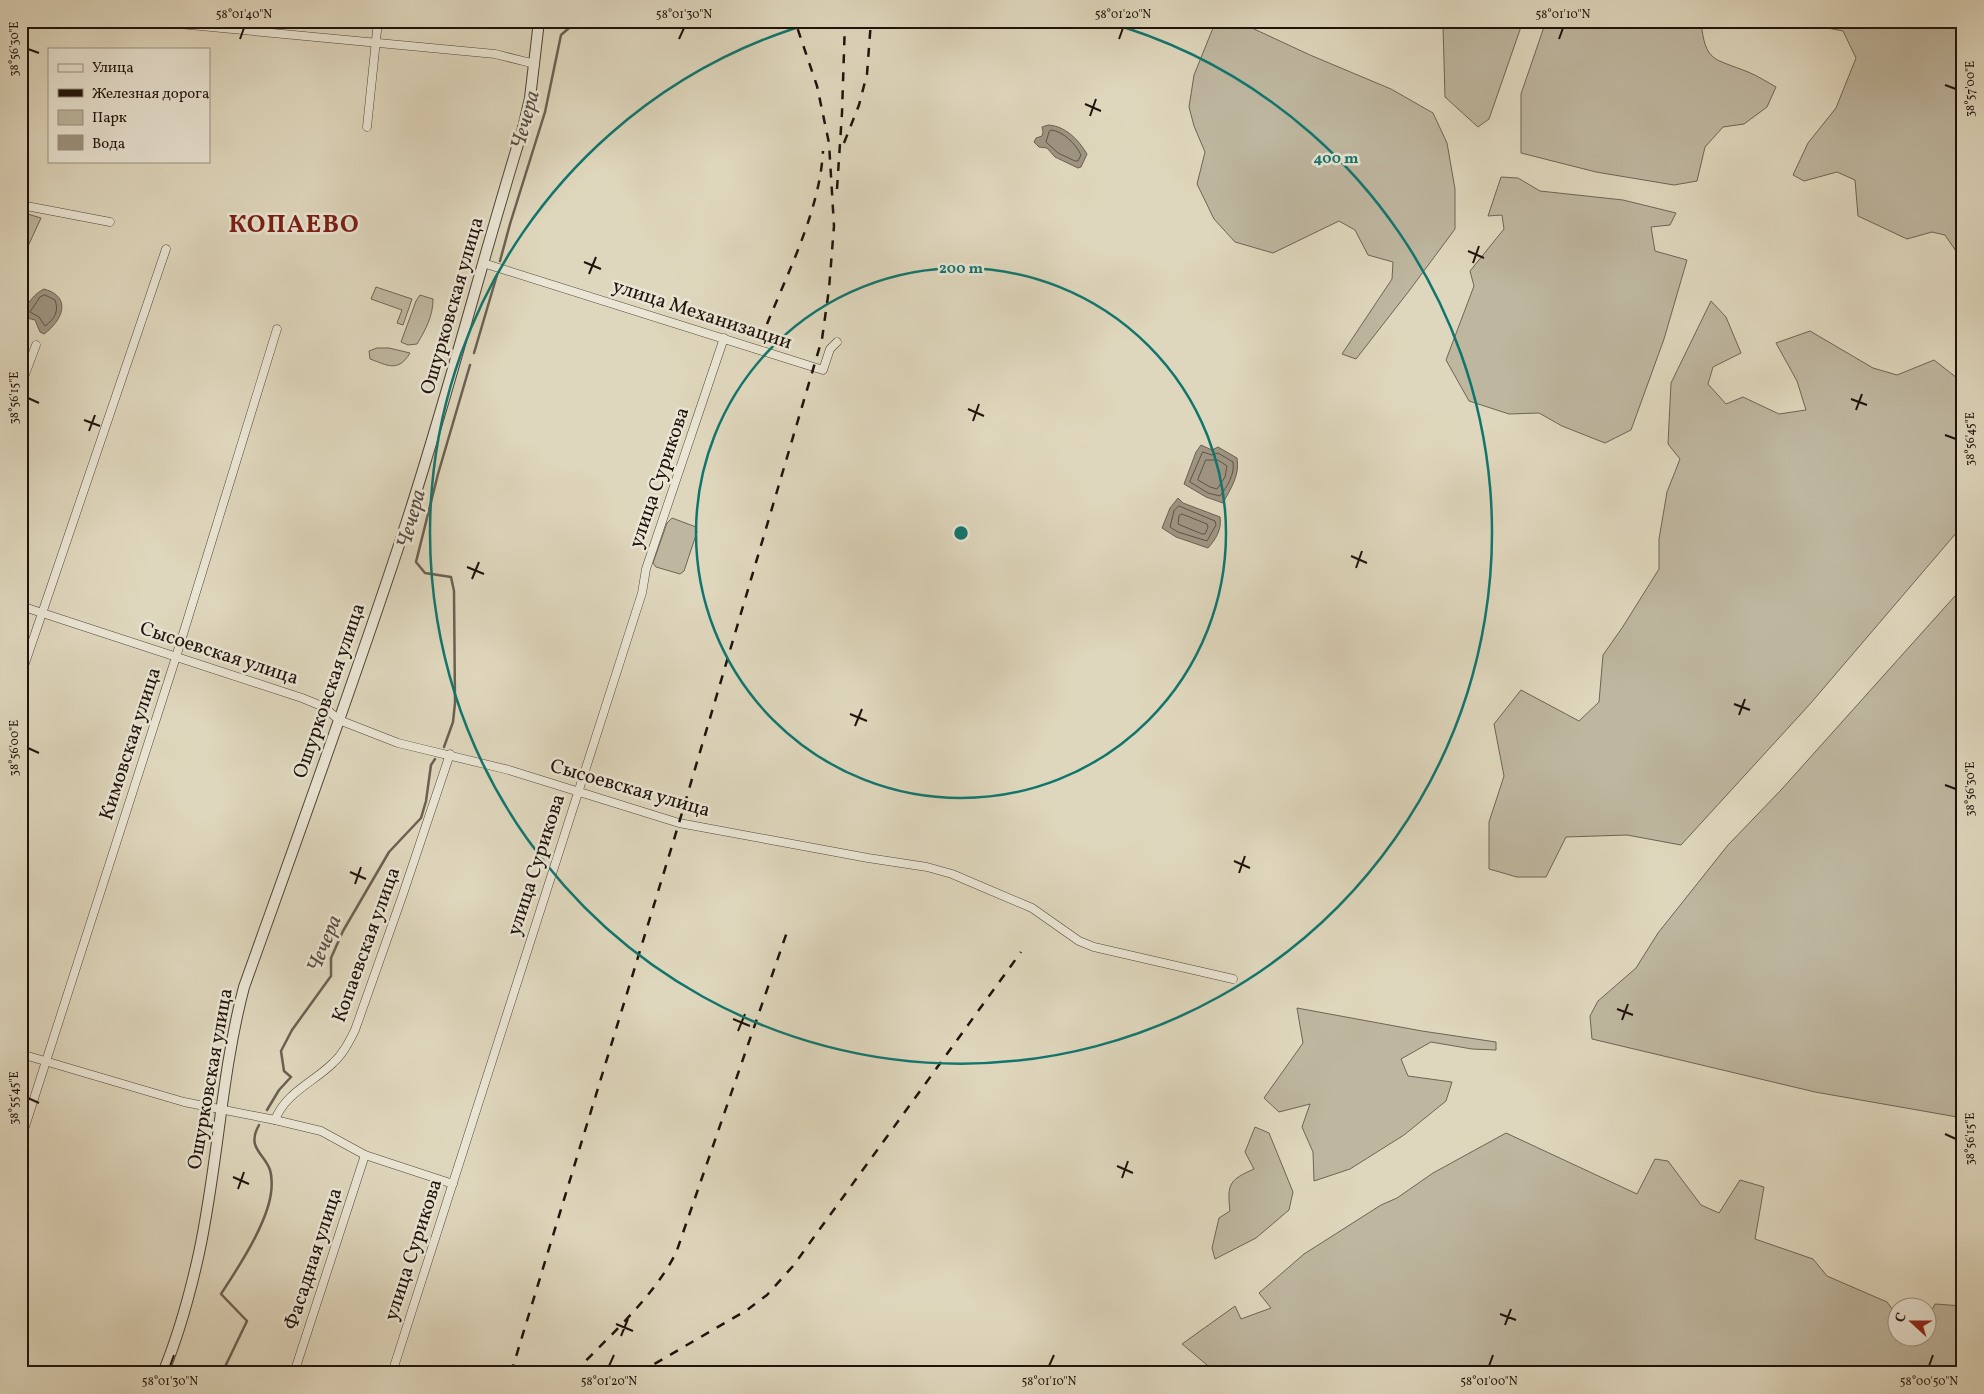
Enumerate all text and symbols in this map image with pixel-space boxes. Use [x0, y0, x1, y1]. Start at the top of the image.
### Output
text: 58°01'40"N [216, 7, 272, 23]
text: 58°01'30"N [656, 7, 712, 23]
text: 58°01'20"N [1095, 7, 1151, 23]
text: 58°01'10"N [1535, 7, 1591, 23]
text: 38°56'30"E [7, 21, 23, 77]
legend [48, 48, 210, 162]
text: Улица [92, 58, 134, 79]
text: 38°57'00"E [1963, 61, 1979, 117]
text: Железная дорога [92, 84, 209, 105]
water label: Чечера [504, 87, 548, 152]
text: Парк [92, 108, 127, 129]
text: Вода [92, 134, 125, 155]
text: 400 m [1314, 149, 1359, 170]
district label: КОПАЕВО [228, 208, 360, 243]
street label: Ошурковская улица [414, 214, 492, 398]
text: 200 m [939, 259, 983, 280]
street label: улица Механизации [609, 273, 795, 357]
text: 38°56'15"E [7, 372, 23, 424]
street label: улица Сурикова [623, 404, 697, 552]
text: 38°56'45"E [1963, 412, 1979, 466]
water label: Чечера [390, 486, 434, 551]
centre of rings [952, 524, 970, 542]
street label: Ошурковская улица [287, 600, 373, 782]
street label: Сысоевская улица [136, 615, 302, 693]
street label: Кимовская улица [93, 664, 169, 824]
text: 38°56'00"E [7, 720, 23, 776]
street label: Сысоевская улица [547, 753, 713, 825]
text: 38°56'30"E [1963, 761, 1979, 817]
street label: улица Сурикова [501, 790, 573, 939]
street label: Копаевская улица [326, 863, 408, 1027]
water label: Чечера [300, 911, 350, 977]
street label: Ошурковская улица [181, 986, 241, 1172]
text: 38°55'45"E [7, 1071, 23, 1125]
text: 38°56'15"E [1963, 1113, 1979, 1165]
street label: улица Сурикова [378, 1175, 450, 1324]
street label: Фасадная улица [278, 1184, 350, 1334]
north arrow [1886, 1296, 1936, 1346]
text: С [1891, 1310, 1912, 1325]
text: 58°01'30"N [142, 1374, 198, 1390]
text: 58°01'20"N [581, 1374, 637, 1390]
text: 58°01'10"N [1021, 1374, 1077, 1390]
text: 58°01'00"N [1460, 1374, 1518, 1390]
text: 58°00'50"N [1900, 1374, 1958, 1390]

